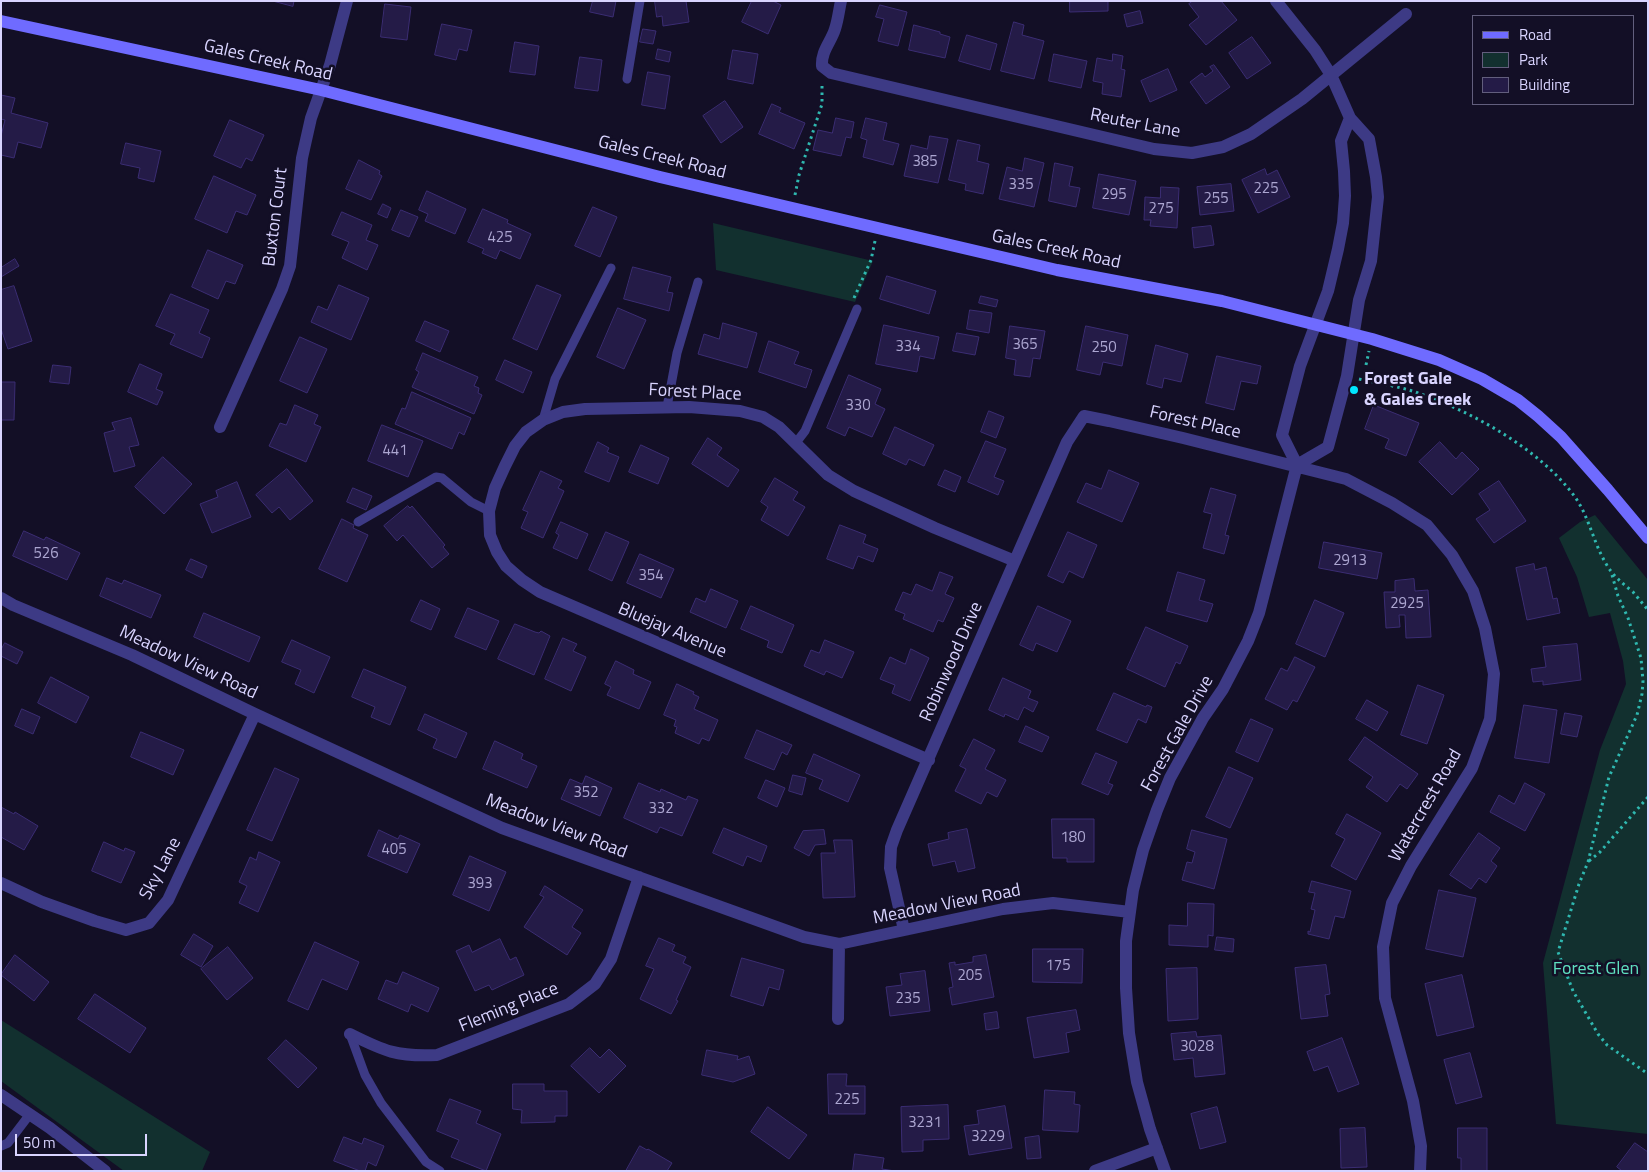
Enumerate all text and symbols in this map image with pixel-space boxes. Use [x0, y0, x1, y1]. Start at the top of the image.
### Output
legend [1472, 15, 1634, 105]
text: Road [1519, 23, 1551, 46]
street label: Gales Creek Road [202, 36, 334, 86]
text: Park [1519, 48, 1548, 71]
text: Building [1519, 73, 1570, 96]
street label: Reuter Lane [1088, 105, 1182, 143]
street label: Gales Creek Road [596, 132, 728, 184]
house number: 385 [912, 153, 938, 171]
street label: Buxton Court [259, 166, 293, 268]
house number: 335 [1008, 176, 1034, 194]
house number: 225 [1253, 180, 1279, 198]
house number: 295 [1101, 186, 1127, 204]
house number: 255 [1203, 190, 1229, 208]
house number: 275 [1148, 200, 1174, 218]
street label: Gales Creek Road [990, 226, 1122, 274]
house number: 425 [487, 229, 513, 247]
house number: 365 [1012, 336, 1038, 354]
house number: 334 [895, 338, 921, 356]
house number: 250 [1091, 339, 1117, 357]
place label: Forest Gale & Gales Creek [1364, 369, 1471, 412]
street label: Forest Place [648, 380, 742, 406]
marker: Forest Gale & Gales Creek [1348, 384, 1360, 396]
house number: 330 [845, 397, 871, 415]
street label: Forest Place [1147, 402, 1243, 444]
house number: 441 [382, 442, 408, 460]
house number: 526 [33, 545, 59, 563]
house number: 2913 [1333, 552, 1367, 570]
house number: 354 [638, 567, 664, 585]
house number: 2925 [1390, 595, 1424, 613]
street label: Bluejay Avenue [615, 598, 729, 664]
street label: Robinwood Drive [916, 599, 988, 725]
street label: Meadow View Road [116, 622, 260, 704]
street label: Forest Gale Drive [1137, 672, 1219, 796]
street label: Watercrest Road [1385, 746, 1467, 866]
house number: 352 [573, 784, 599, 802]
street label: Meadow View Road [482, 790, 630, 864]
house number: 332 [648, 800, 674, 818]
house number: 180 [1060, 829, 1086, 847]
street label: Sky Lane [136, 834, 186, 904]
house number: 405 [381, 841, 407, 859]
house number: 393 [467, 875, 493, 893]
street label: Meadow View Road [871, 880, 1023, 930]
house number: 175 [1045, 957, 1071, 975]
park label: Forest Glen [1553, 959, 1639, 981]
house number: 205 [957, 967, 983, 985]
street label: Fleming Place [456, 978, 562, 1038]
house number: 235 [895, 990, 921, 1008]
house number: 3028 [1180, 1038, 1214, 1056]
house number: 225 [834, 1091, 860, 1109]
house number: 3231 [908, 1114, 942, 1132]
scale bar [18, 1124, 150, 1156]
house number: 3229 [971, 1128, 1005, 1146]
text: 50 m [23, 1131, 56, 1154]

